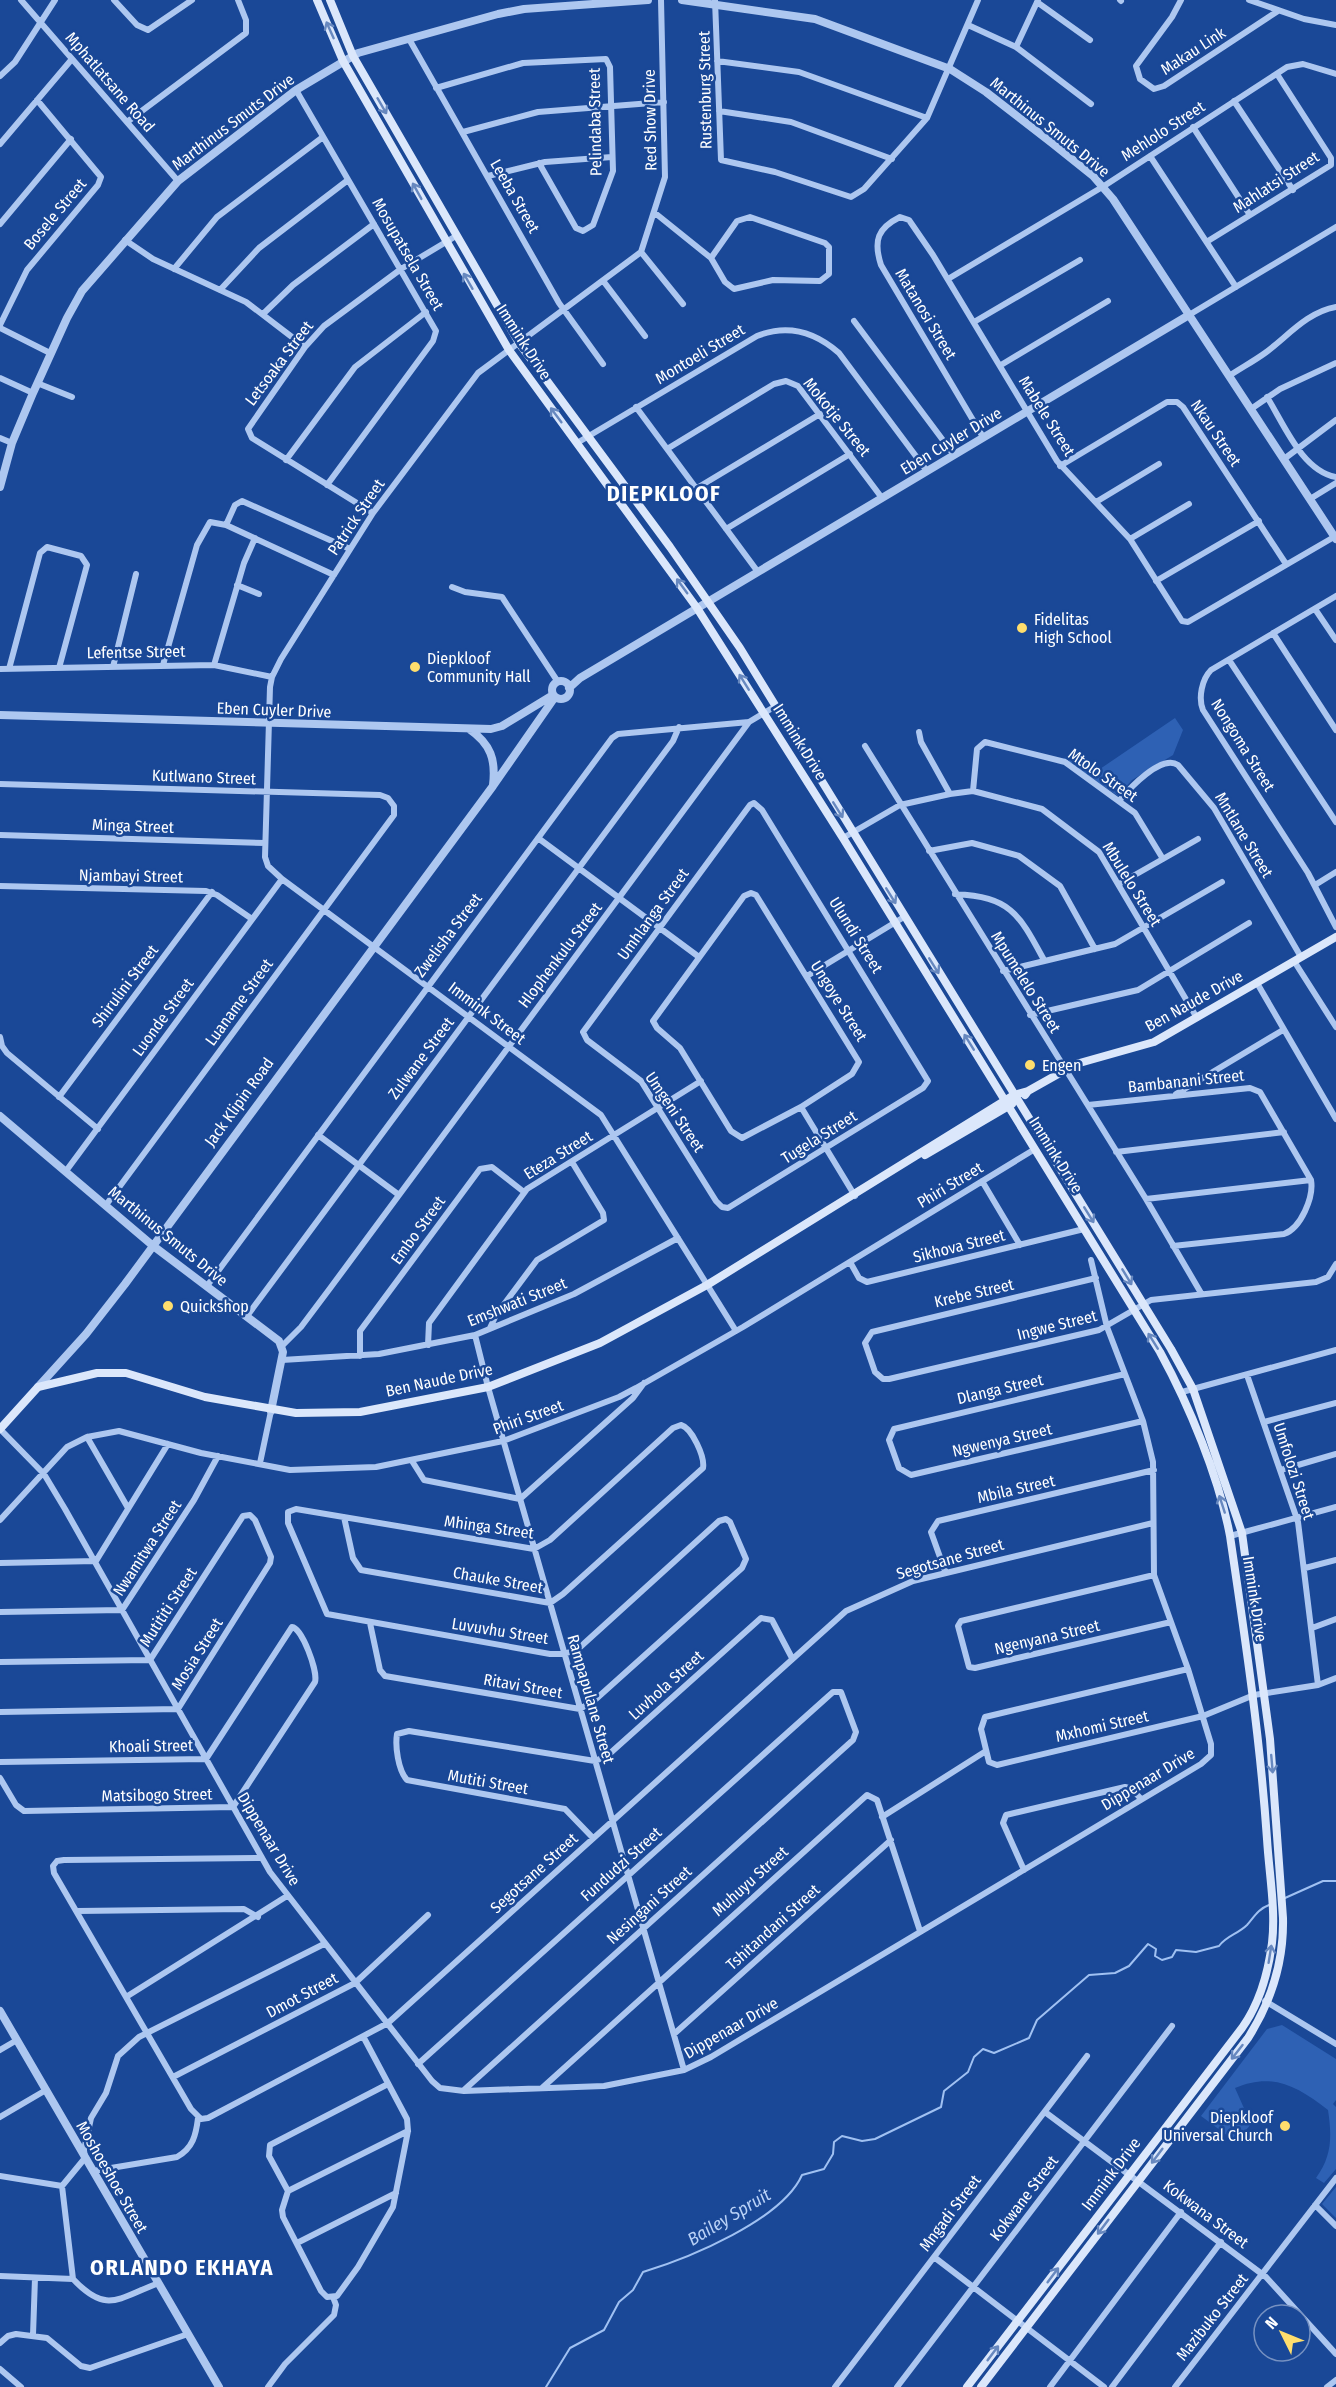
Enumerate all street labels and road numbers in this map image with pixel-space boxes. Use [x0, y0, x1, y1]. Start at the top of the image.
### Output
street label: Makau Link [1157, 23, 1229, 79]
street label: Mphatlatsane Road [61, 28, 159, 136]
street label: Rustenburg Street [694, 30, 716, 149]
street label: Pelindaba Street [585, 67, 605, 176]
street label: Red Show Drive [640, 69, 660, 171]
street label: Marthinus Smuts Drive [168, 70, 298, 174]
street label: Marthinus Smuts Drive [986, 73, 1114, 181]
street label: Mehlolo Street [1118, 96, 1209, 165]
street label: Mahlatsi Street [1229, 147, 1323, 217]
street label: Leeba Street [486, 156, 544, 237]
street label: Bosele Street [20, 174, 91, 253]
street label: Mosupatsela Street [368, 195, 448, 314]
street label: Matanosi Street [891, 265, 961, 364]
street label: Immink Drive [493, 301, 556, 383]
street label: Letsoaka Street [241, 316, 317, 409]
street label: Montoeli Street [652, 319, 749, 388]
street label: Mabele Street [1015, 372, 1080, 460]
street label: Mokotje Street [799, 374, 875, 461]
street label: Nkau Street [1187, 396, 1246, 471]
street label: Eben Cuyler Drive [897, 403, 1005, 479]
street label: Patrick Street [324, 475, 389, 559]
street label: Lefentse Street [86, 642, 186, 662]
street label: Nongoma Street [1207, 695, 1279, 795]
street label: Eben Cuyler Drive [216, 699, 332, 721]
street label: Immink Drive [769, 700, 831, 784]
street label: Mtolo Street [1065, 744, 1142, 806]
street label: Kutlwano Street [152, 766, 257, 788]
street label: Mntlane Street [1211, 789, 1277, 882]
street label: Minga Street [92, 815, 175, 837]
street label: Mbulelo Street [1099, 838, 1166, 930]
street label: Umhlanga Street [613, 864, 693, 964]
street label: Njambayi Street [79, 866, 184, 886]
street label: Zwelisha Street [410, 889, 486, 981]
street label: Ulundi Street [825, 893, 887, 977]
street label: Hlophenkulu Street [514, 898, 606, 1011]
street label: Mpumelelo Street [987, 928, 1065, 1037]
street label: Shirulini Street [88, 940, 163, 1031]
street label: Luaname Street [201, 954, 277, 1049]
street label: Ungoye Street [807, 957, 872, 1045]
street label: Ben Naude Drive [1142, 966, 1246, 1036]
street label: Luonde Street [128, 974, 198, 1060]
street label: Immink Street [445, 978, 530, 1049]
street label: Zulwane Street [384, 1013, 458, 1103]
street label: Jack Klipin Road [200, 1054, 278, 1150]
street label: Bambanani Street [1127, 1065, 1246, 1097]
street label: Umgeni Street [641, 1068, 709, 1156]
street label: Tugela Street [778, 1106, 861, 1168]
street label: Immink Drive [1025, 1113, 1087, 1197]
street label: Eteza Street [520, 1126, 596, 1183]
street label: Phiri Street [914, 1158, 987, 1212]
street label: Marthinus Smuts Drive [104, 1182, 232, 1290]
street label: Embo Street [387, 1192, 450, 1268]
street label: Sikhova Street [911, 1225, 1008, 1267]
street label: Emshwati Street [465, 1273, 570, 1331]
street label: Krebe Street [932, 1274, 1016, 1311]
street label: Ingwe Street [1015, 1306, 1100, 1344]
street label: Ben Naude Drive [384, 1359, 494, 1401]
street label: Dlanga Street [955, 1370, 1046, 1408]
street label: Phiri Street [490, 1395, 566, 1438]
street label: Ngwenya Street [950, 1419, 1054, 1461]
street label: Umfolozi Street [1269, 1420, 1319, 1523]
street label: Mbila Street [975, 1471, 1057, 1507]
street label: Nwamitwa Street [109, 1496, 186, 1600]
street label: Mhinga Street [443, 1511, 536, 1543]
street label: Segotsane Street [894, 1534, 1007, 1583]
street label: Immink Drive [1239, 1555, 1271, 1643]
street label: Mutititi Street [135, 1563, 201, 1650]
street label: Chauke Street [452, 1563, 545, 1597]
street label: Mosia Street [167, 1614, 227, 1694]
street label: Luvuvhu Street [450, 1614, 551, 1648]
street label: Ngenyana Street [993, 1616, 1102, 1658]
street label: Rampapulane Street [564, 1632, 619, 1766]
street label: Luvhola Street [625, 1646, 708, 1724]
street label: Ritavi Street [482, 1670, 565, 1702]
street label: Mxhomi Street [1054, 1706, 1151, 1746]
street label: Khoali Street [109, 1736, 194, 1756]
street label: Dippenaar Drive [1098, 1744, 1198, 1814]
street label: Mutiti Street [446, 1766, 530, 1799]
street label: Matsibogo Street [101, 1785, 213, 1805]
street label: Dippenaar Drive [234, 1789, 304, 1889]
street label: Fundudzi Street [577, 1822, 666, 1905]
street label: Segotsane Street [486, 1828, 582, 1917]
street label: Muhuyu Street [708, 1842, 792, 1920]
street label: Nesingani Street [603, 1861, 696, 1948]
street label: Tshitandani Street [722, 1880, 824, 1974]
street label: Dmot Street [263, 1968, 342, 2022]
street label: Dippenaar Drive [681, 1993, 782, 2063]
street label: Moshoeshoe Street [72, 2118, 152, 2237]
street label: Immink Drive [1077, 2134, 1145, 2214]
street label: Kokwane Street [986, 2151, 1063, 2244]
street label: Mngadi Street [915, 2171, 985, 2255]
street label: Kokwana Street [1160, 2176, 1253, 2253]
street label: Mazibuko Street [1172, 2269, 1252, 2364]

